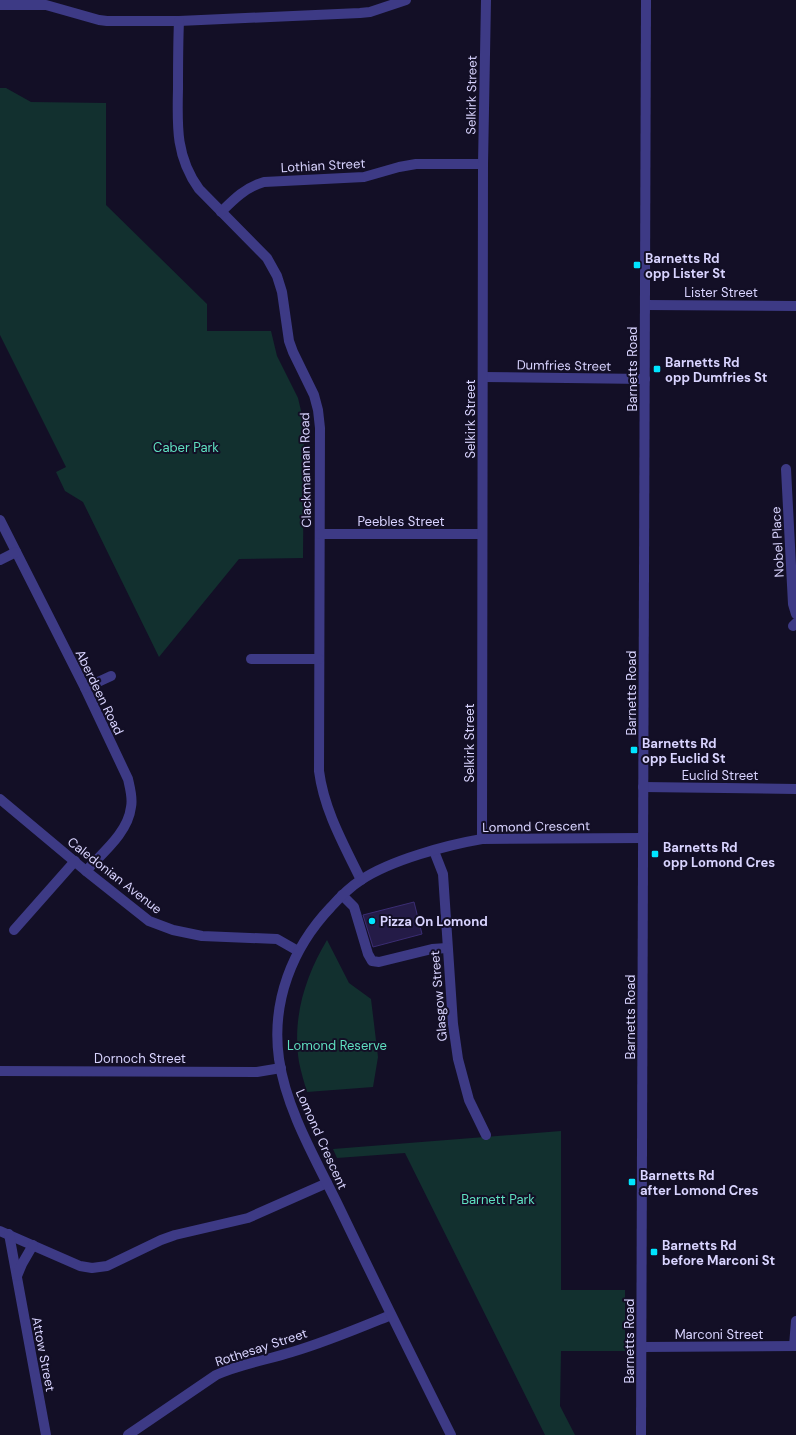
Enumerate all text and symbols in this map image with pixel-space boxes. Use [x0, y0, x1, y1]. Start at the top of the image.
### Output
street label: Selkirk Street [462, 55, 481, 135]
street label: Lothian Street [280, 155, 366, 176]
place label: Barnetts Rd opp Lister St [645, 250, 726, 282]
marker: Barnetts Rd opp Lister St [632, 260, 642, 270]
street label: Lister Street [684, 284, 758, 301]
street label: Barnetts Road [624, 327, 641, 411]
place label: Barnetts Rd opp Dumfries St [665, 354, 767, 386]
street label: Dumfries Street [517, 356, 611, 375]
marker: Barnetts Rd opp Dumfries St [652, 364, 662, 374]
street label: Selkirk Street [462, 379, 479, 459]
street label: Clackmannan Road [296, 412, 315, 528]
park label: Caber Park [153, 439, 219, 456]
street label: Nobel Place [767, 506, 788, 578]
street label: Peebles Street [357, 513, 445, 530]
street label: Aberdeen Road [72, 647, 128, 738]
street label: Barnetts Road [623, 651, 640, 735]
street label: Selkirk Street [461, 703, 478, 783]
place label: Barnetts Rd opp Euclid St [642, 735, 726, 767]
marker: Barnetts Rd opp Euclid St [629, 745, 639, 755]
street label: Euclid Street [682, 767, 758, 784]
street label: Lomond Crescent [482, 817, 590, 836]
street label: Caledonian Avenue [64, 833, 165, 918]
place label: Barnetts Rd opp Lomond Cres [663, 839, 775, 871]
marker: Barnetts Rd opp Lomond Cres [650, 849, 660, 859]
place label: Pizza On Lomond [380, 913, 488, 930]
marker: Pizza On Lomond [367, 916, 377, 926]
street label: Glasgow Street [426, 950, 451, 1042]
street label: Barnetts Road [622, 975, 639, 1059]
park label: Lomond Reserve [287, 1037, 387, 1054]
street label: Dornoch Street [94, 1050, 186, 1067]
street label: Lomond Crescent [292, 1086, 351, 1192]
place label: Barnetts Rd after Lomond Cres [640, 1167, 758, 1199]
marker: Barnetts Rd after Lomond Cres [627, 1177, 637, 1187]
park label: Barnett Park [461, 1191, 535, 1208]
place label: Barnetts Rd before Marconi St [662, 1237, 775, 1269]
marker: Barnetts Rd before Marconi St [649, 1247, 659, 1257]
street label: Barnetts Road [621, 1299, 638, 1383]
street label: Attow Street [28, 1315, 59, 1393]
street label: Rothesay Street [213, 1325, 309, 1370]
street label: Marconi Street [675, 1326, 763, 1343]

